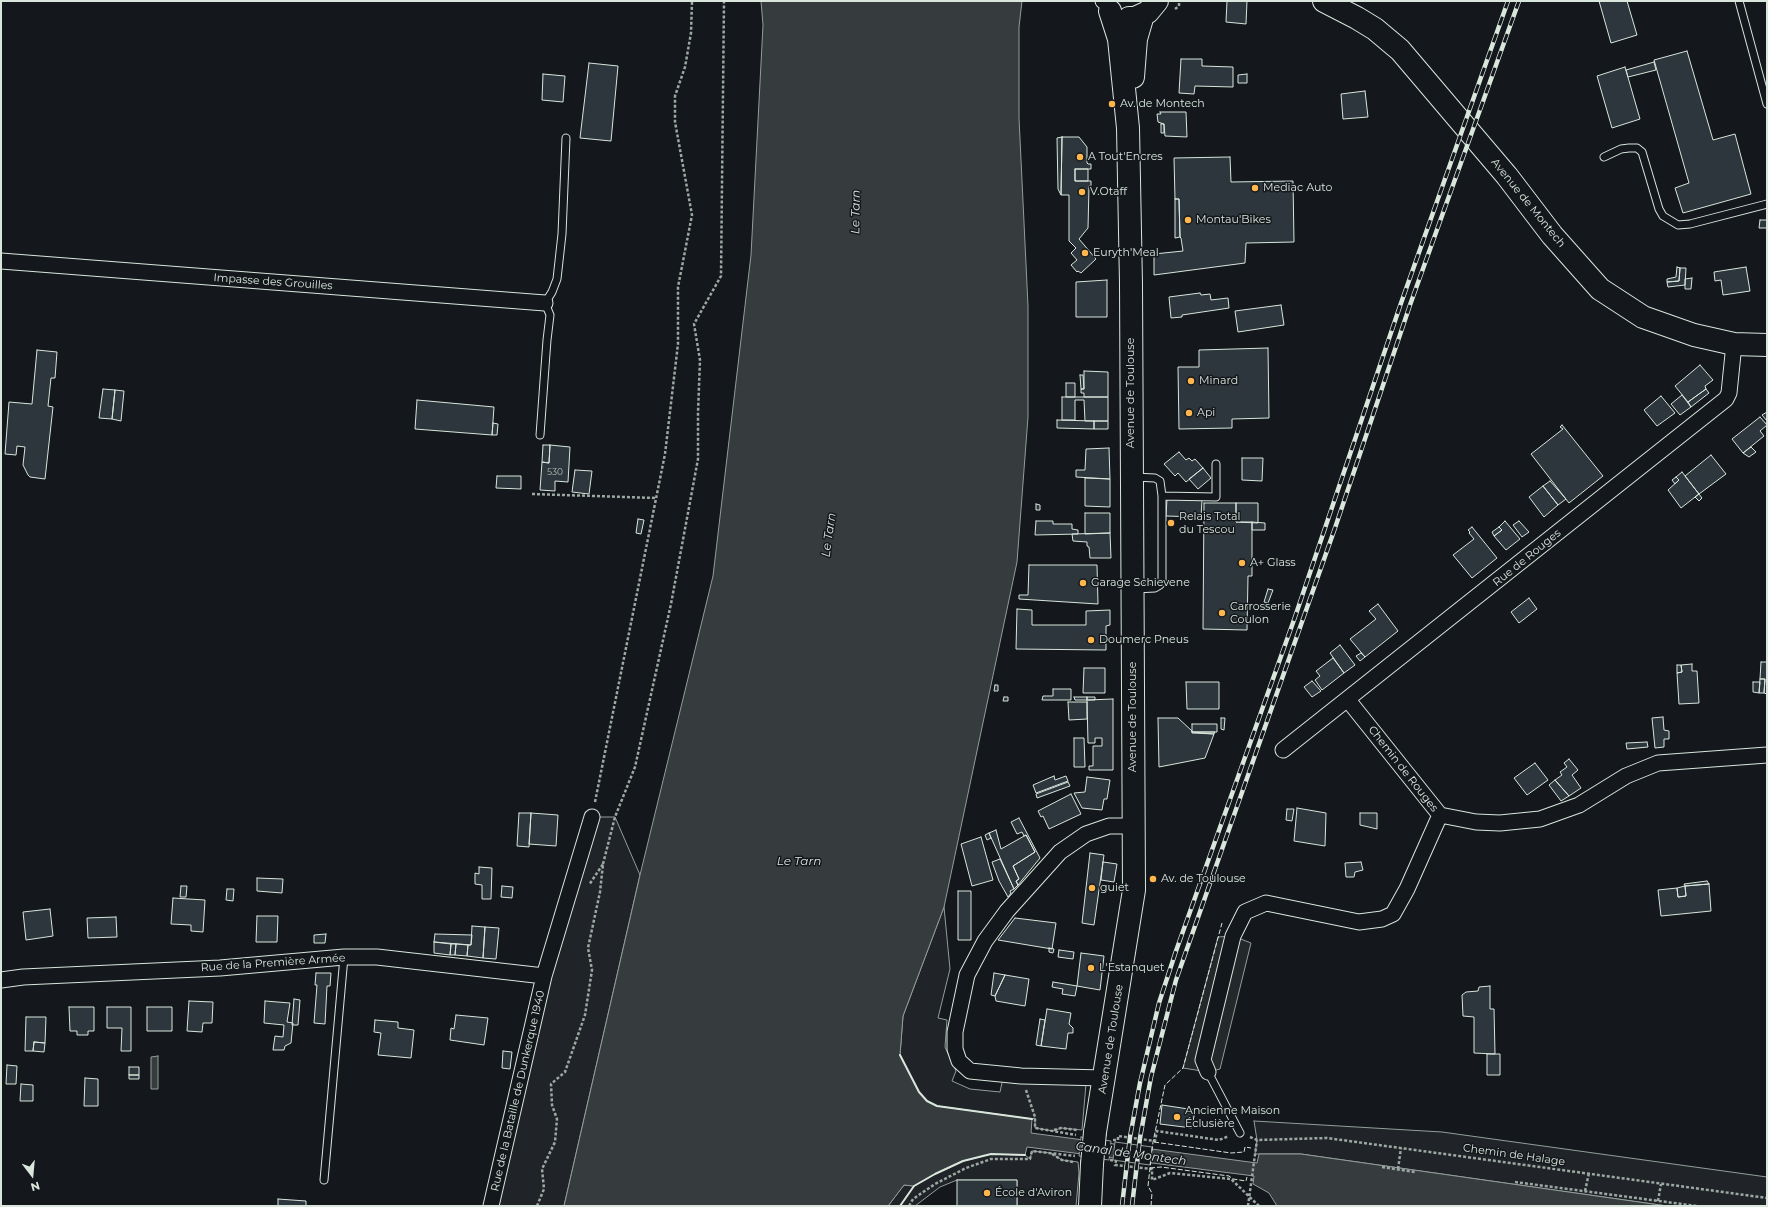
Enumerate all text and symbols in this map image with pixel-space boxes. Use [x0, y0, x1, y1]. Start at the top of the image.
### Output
place label: Av. de Montech [1120, 97, 1205, 111]
marker: Av. de Montech [1107, 99, 1117, 109]
place label: A Tout'Encres [1088, 150, 1163, 164]
marker: A Tout'Encres [1075, 152, 1085, 162]
street label: Avenue de Montech [1488, 156, 1568, 250]
place label: Mediac Auto [1263, 181, 1332, 195]
marker: Mediac Auto [1250, 183, 1260, 193]
place label: V.Otaff [1090, 185, 1127, 199]
marker: V.Otaff [1077, 187, 1087, 197]
water label: Le Tarn [848, 190, 864, 234]
place label: Montau'Bikes [1196, 213, 1271, 227]
marker: Montau'Bikes [1183, 215, 1193, 225]
place label: Euryth'Meal [1093, 246, 1159, 260]
marker: Euryth'Meal [1080, 248, 1090, 258]
street label: Impasse des Grouilles [213, 271, 333, 293]
street label: Avenue de Toulouse [1124, 338, 1138, 448]
place label: Minard [1199, 374, 1238, 388]
marker: Minard [1186, 376, 1196, 386]
place label: Api [1197, 406, 1215, 420]
marker: Api [1184, 408, 1194, 418]
house number: 530 [547, 467, 563, 477]
place label: Relais Total du Tescou [1179, 510, 1241, 536]
water label: Le Tarn [819, 512, 839, 558]
marker: Relais Total du Tescou [1166, 518, 1176, 528]
street label: Rue de Rouges [1490, 527, 1564, 589]
place label: A+ Glass [1250, 556, 1296, 570]
marker: A+ Glass [1237, 558, 1247, 568]
place label: Garage Schievene [1091, 576, 1190, 590]
marker: Garage Schievene [1078, 578, 1088, 588]
place label: Carrosserie Coulon [1230, 600, 1291, 626]
marker: Carrosserie Coulon [1217, 608, 1227, 618]
place label: Doumerc Pneus [1099, 633, 1189, 647]
marker: Doumerc Pneus [1086, 635, 1096, 645]
street label: Avenue de Toulouse [1126, 662, 1140, 772]
street label: Chemin de Rouges [1365, 723, 1441, 815]
water label: Le Tarn [777, 854, 821, 868]
place label: Av. de Toulouse [1161, 872, 1246, 886]
marker: Av. de Toulouse [1148, 874, 1158, 884]
place label: guiet [1100, 881, 1129, 895]
marker: guiet [1087, 883, 1097, 893]
street label: Rue de la Première Armée [200, 951, 346, 975]
place label: L'Estanquet [1099, 961, 1164, 975]
marker: L'Estanquet [1086, 963, 1096, 973]
street label: Avenue de Toulouse [1096, 983, 1126, 1095]
street label: Rue de la Bataille de Dunkerque 1940 [488, 989, 548, 1193]
place label: Ancienne Maison Éclusière [1185, 1104, 1280, 1130]
marker: Ancienne Maison Éclusière [1172, 1112, 1182, 1122]
water label: Canal de Montech [1075, 1139, 1187, 1169]
street label: Chemin de Halage [1462, 1141, 1566, 1169]
north arrow [12, 1155, 52, 1195]
text: N [29, 1179, 42, 1194]
place label: École d'Aviron [995, 1186, 1072, 1200]
marker: École d'Aviron [982, 1188, 992, 1198]

